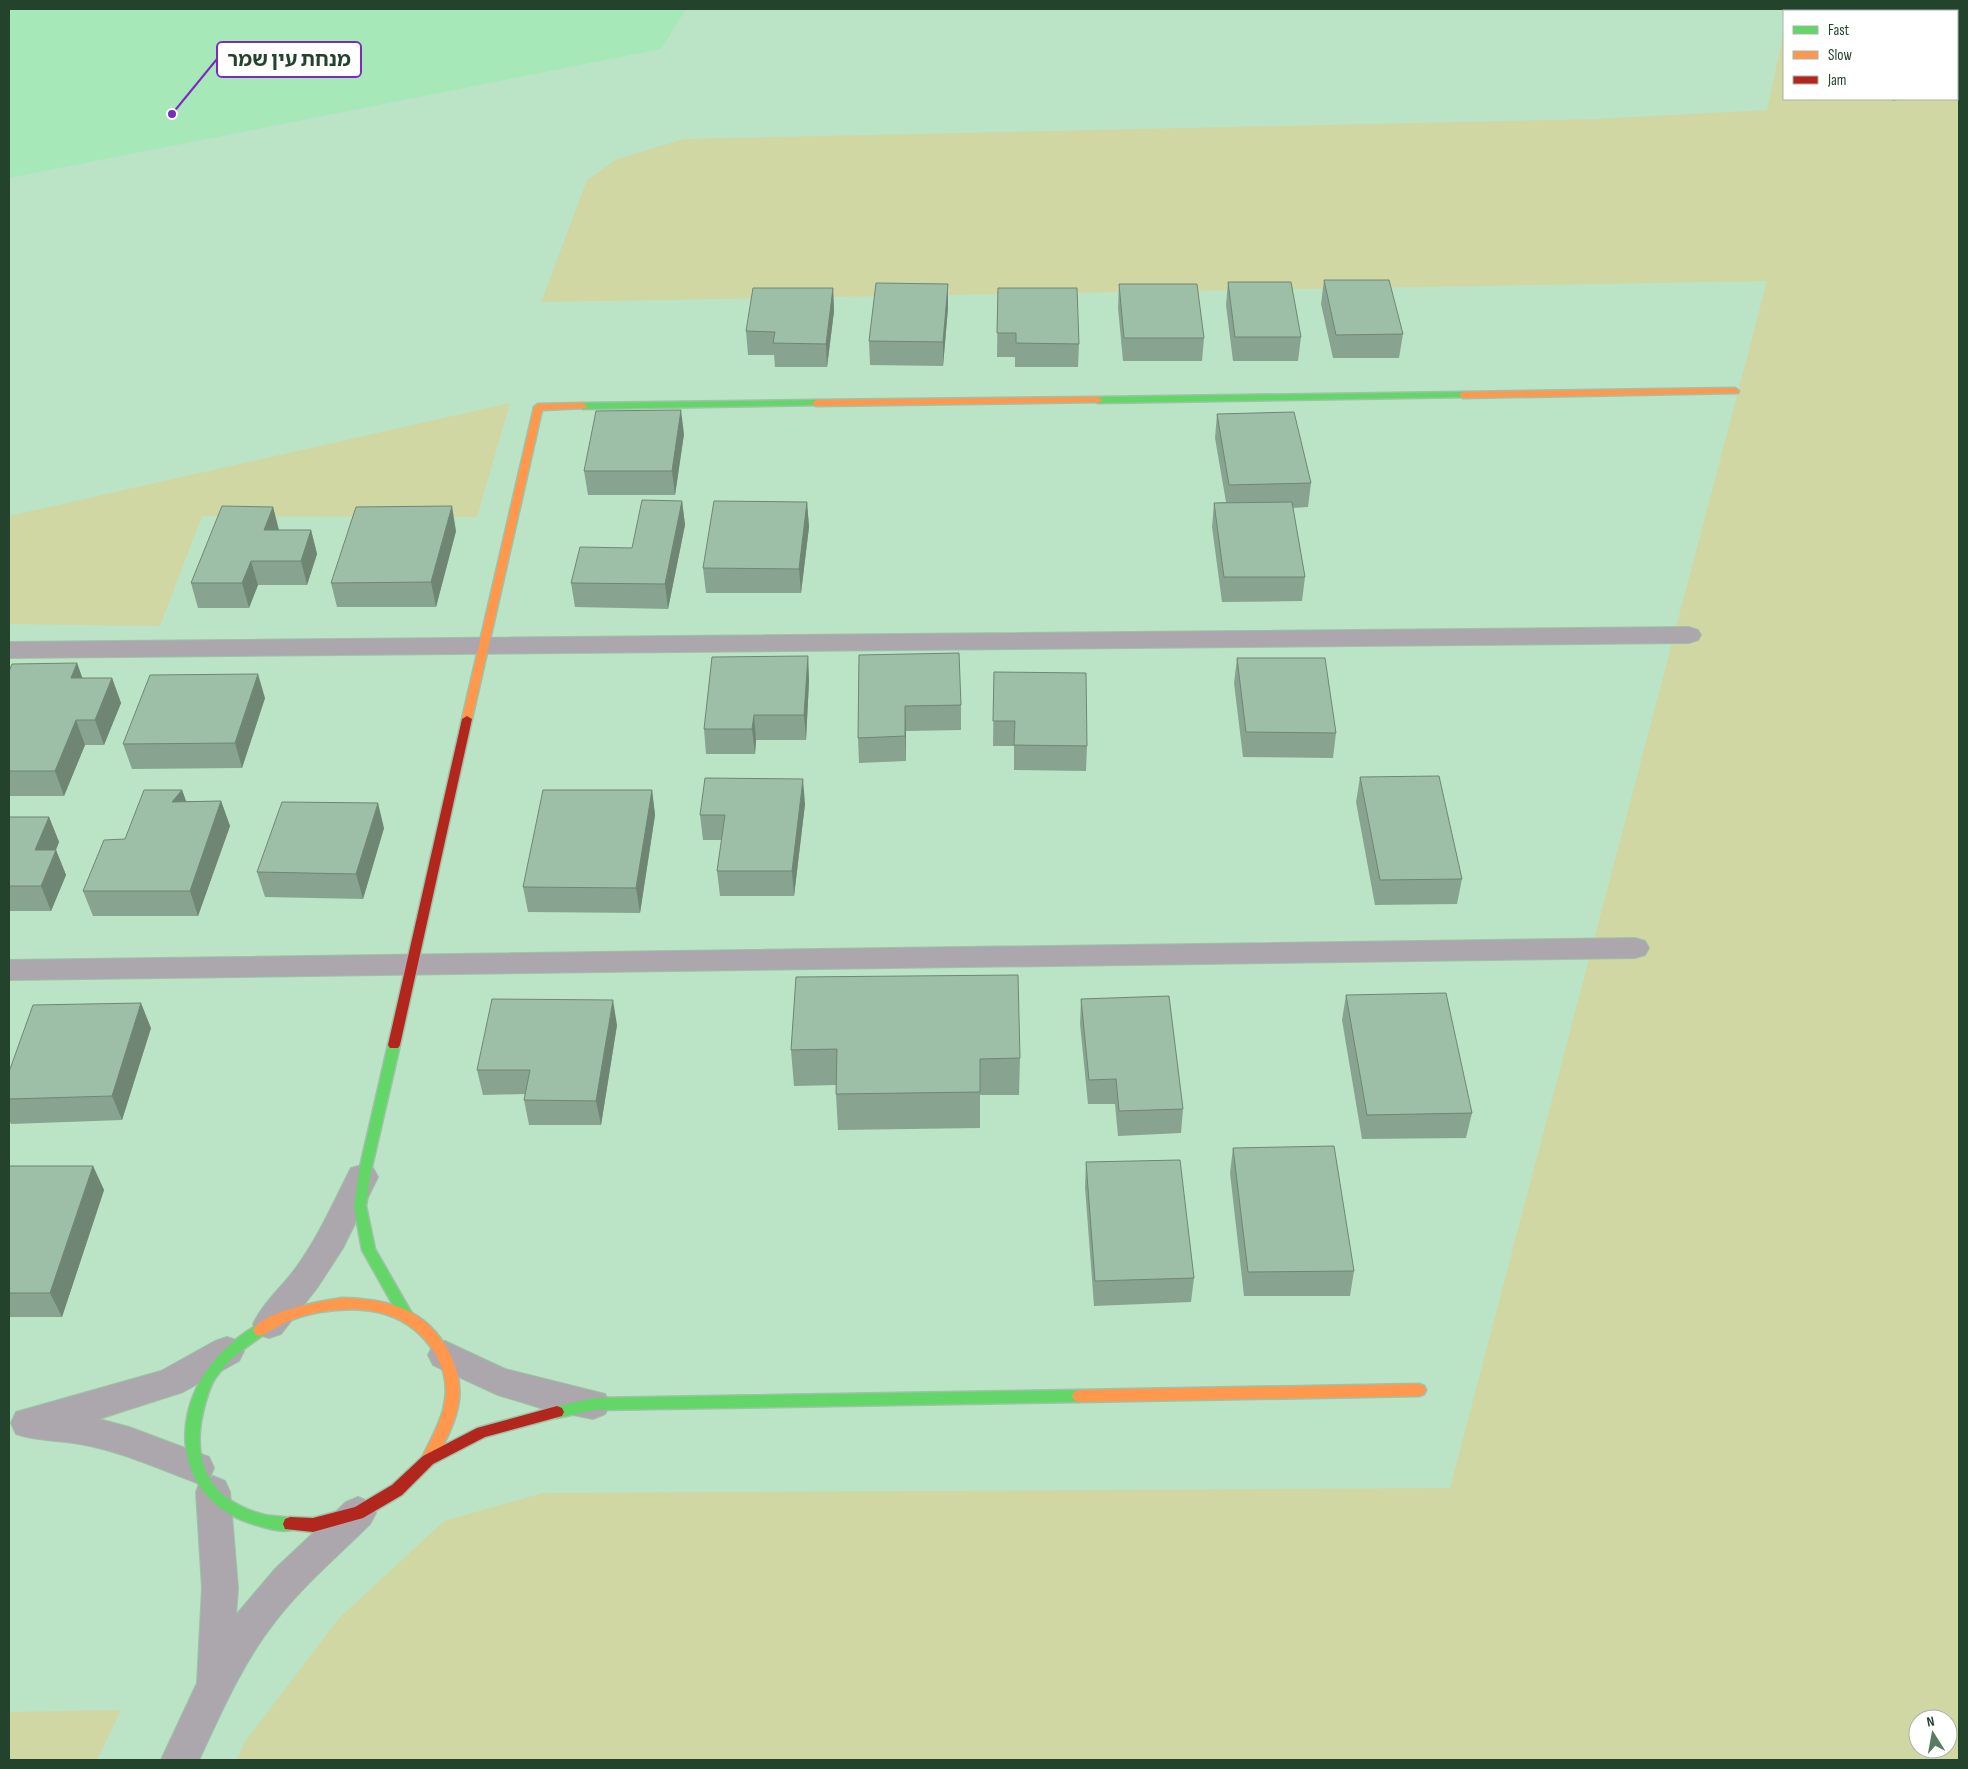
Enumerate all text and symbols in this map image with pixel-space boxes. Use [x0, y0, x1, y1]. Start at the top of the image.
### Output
legend [1783, 10, 1958, 100]
text: Fast [1828, 21, 1850, 40]
callout: מנחת עין שמר [217, 42, 361, 77]
text: Slow [1828, 46, 1852, 65]
text: מנחת עין שמר [227, 48, 351, 72]
text: Jam [1827, 71, 1846, 90]
north arrow [1908, 1709, 1958, 1759]
text: N [1925, 1713, 1936, 1731]

